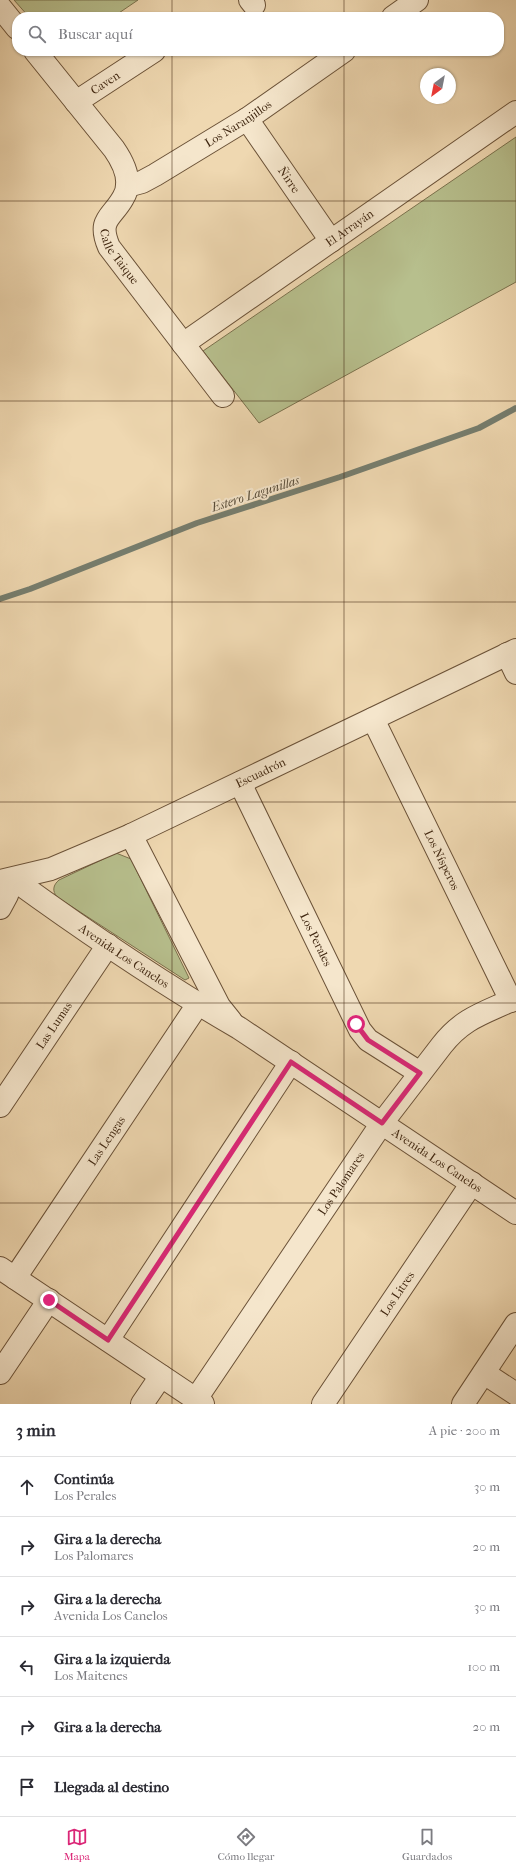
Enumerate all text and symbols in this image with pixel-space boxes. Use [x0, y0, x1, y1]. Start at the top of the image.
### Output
search box [12, 12, 504, 56]
icon: search [26, 23, 48, 45]
text: Buscar aquí [58, 25, 133, 43]
street label: Caven [88, 68, 123, 97]
north arrow [420, 68, 456, 104]
street label: Los Naranjillos [202, 97, 274, 150]
street label: Ñirre [275, 164, 303, 196]
street label: El Arrayán [323, 206, 376, 250]
street label: Calle Taique [97, 228, 142, 287]
water label: Estero Lagunillas [208, 472, 302, 515]
street label: Escuadrón [233, 755, 288, 791]
street label: Los Nísperos [421, 828, 463, 893]
street label: Los Perales [297, 911, 335, 969]
street label: Avenida Los Canelos [76, 921, 172, 991]
street label: Las Lumas [33, 999, 75, 1052]
route start [347, 1015, 365, 1033]
street label: Las Lengas [85, 1113, 128, 1168]
street label: Avenida Los Canelos [389, 1125, 485, 1196]
street label: Los Palomares [315, 1149, 368, 1218]
street label: Los Litres [377, 1268, 418, 1319]
route end [40, 1291, 58, 1309]
text: 3 min [16, 1420, 56, 1440]
text: A pie · 200 m [429, 1423, 500, 1438]
text: Continúa [54, 1470, 114, 1488]
icon: ahead [16, 1476, 38, 1498]
text: 30 m [474, 1479, 500, 1494]
text: Los Perales [54, 1488, 116, 1503]
text: Gira a la derecha [54, 1530, 161, 1548]
icon: right [16, 1536, 38, 1558]
text: 20 m [473, 1539, 500, 1554]
text: Los Palomares [54, 1548, 133, 1563]
text: Gira a la derecha [54, 1590, 161, 1608]
icon: right [16, 1596, 38, 1618]
text: 30 m [474, 1599, 500, 1614]
text: Avenida Los Canelos [54, 1608, 168, 1623]
text: Gira a la izquierda [54, 1650, 170, 1668]
icon: left [16, 1656, 38, 1678]
text: 100 m [467, 1659, 500, 1674]
text: Los Maitenes [54, 1668, 128, 1683]
icon: right [16, 1716, 38, 1738]
text: Gira a la derecha [54, 1718, 161, 1736]
text: 20 m [473, 1719, 500, 1734]
icon: arrive [16, 1776, 38, 1798]
text: Llegada al destino [54, 1778, 169, 1796]
tab: Mapa [64, 1826, 90, 1863]
tab: Cómo llegar [217, 1826, 274, 1863]
tab: Guardados [402, 1826, 452, 1863]

